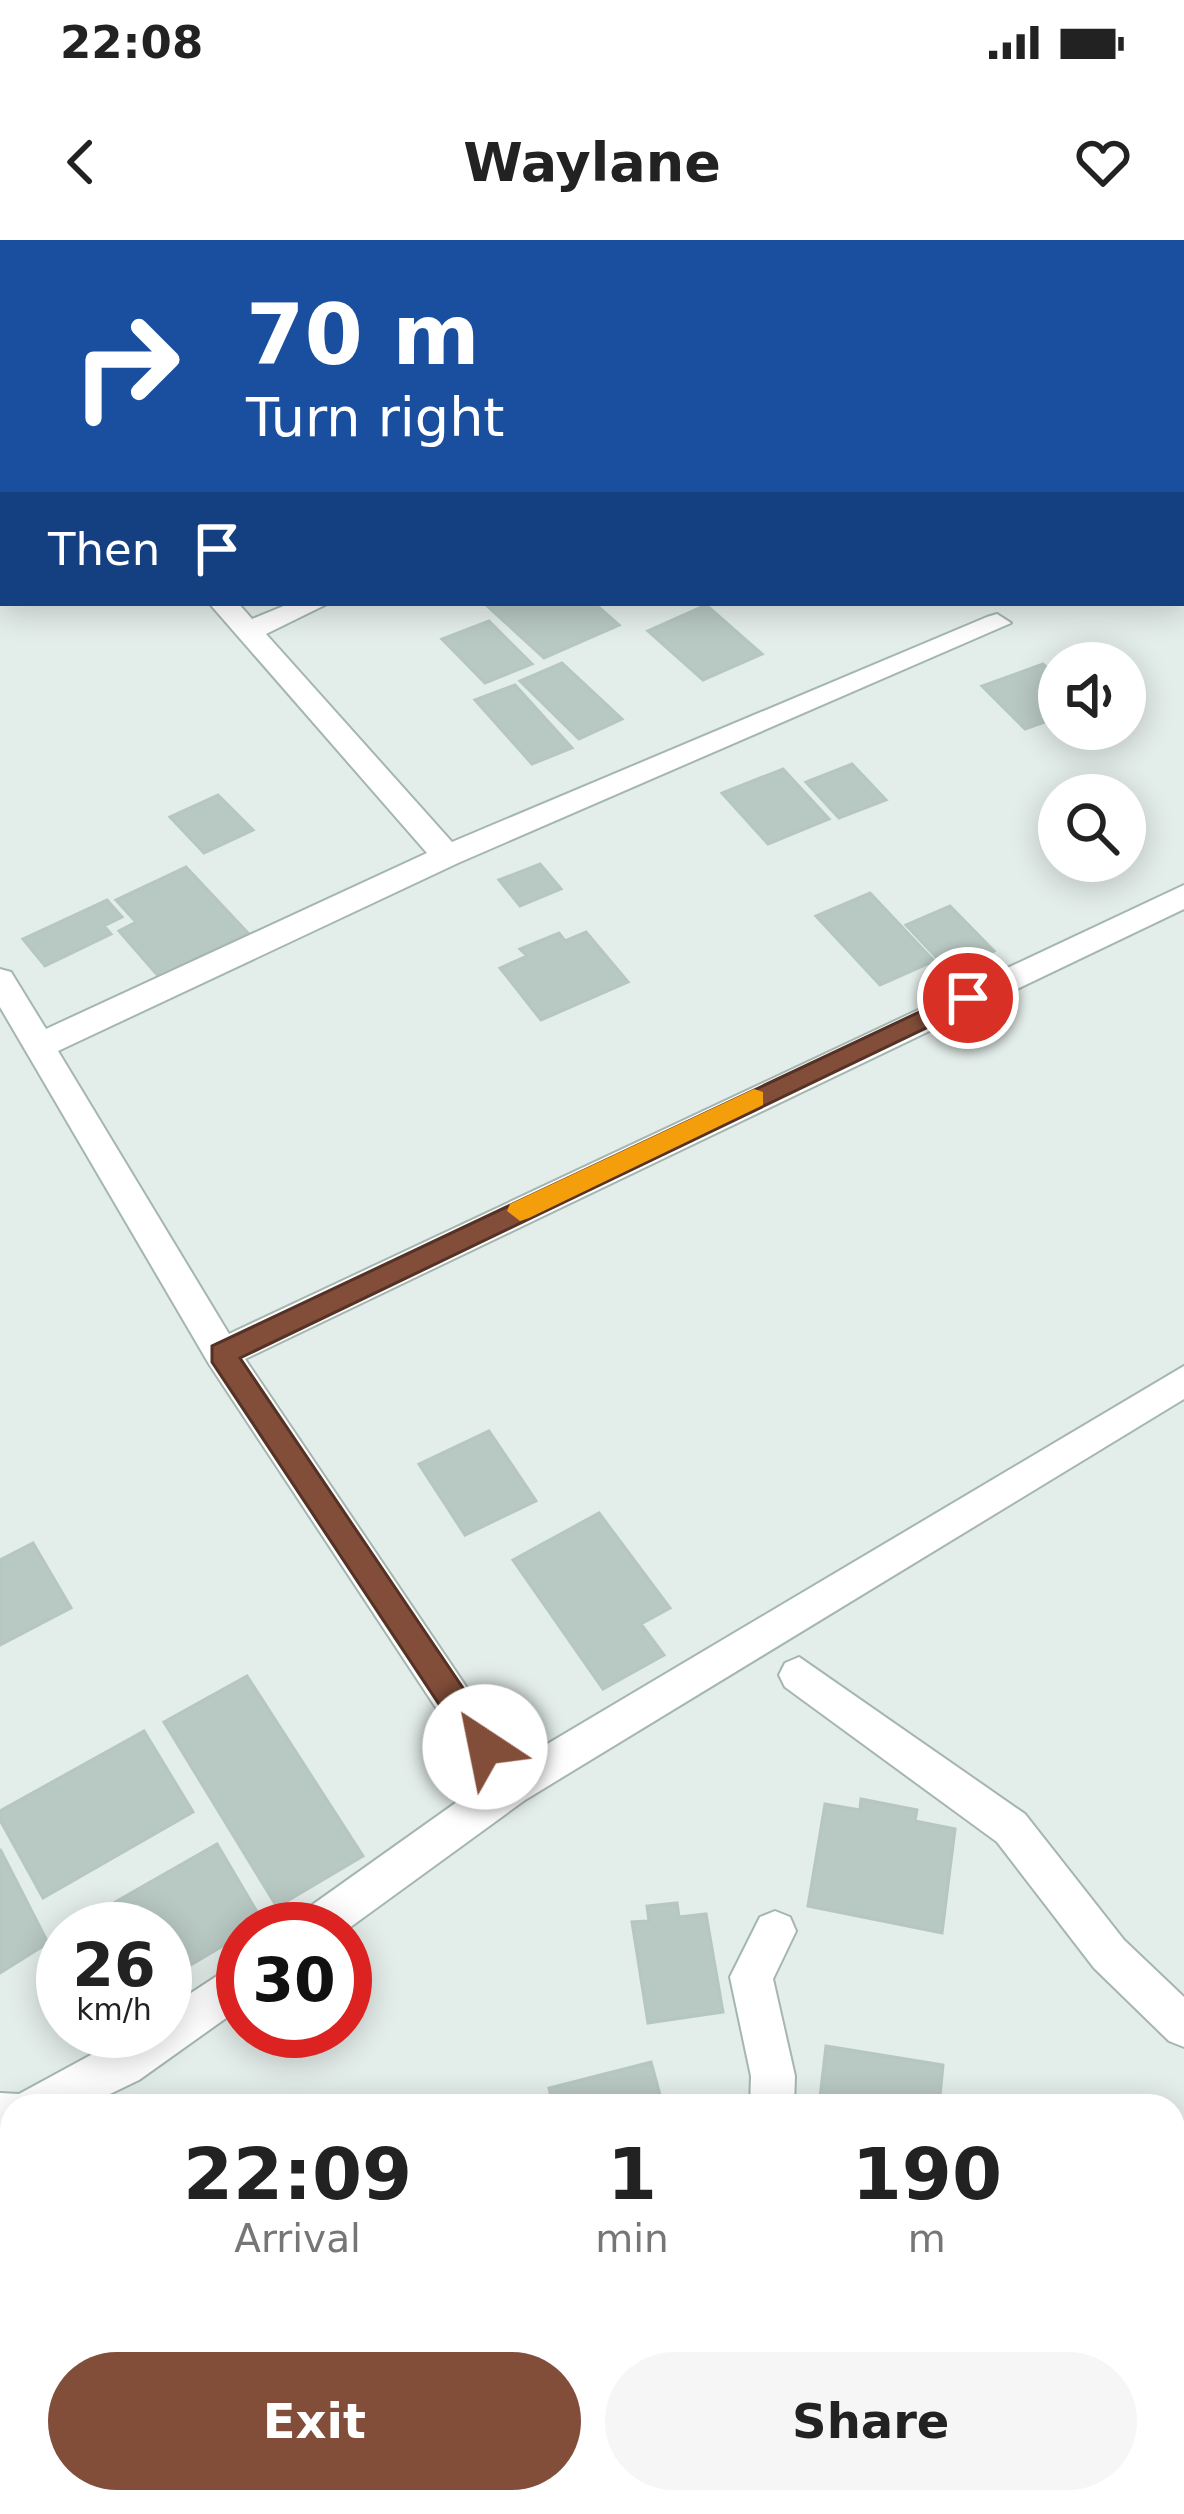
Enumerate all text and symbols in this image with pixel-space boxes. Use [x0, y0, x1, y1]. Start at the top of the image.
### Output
text: 22:08 [60, 16, 203, 69]
icon: back [48, 129, 114, 195]
icon: heart [1070, 129, 1136, 195]
text: Waylane [463, 131, 721, 194]
text: 70 m [246, 286, 480, 384]
icon: right [48, 288, 204, 444]
text: Turn right [246, 386, 505, 449]
icon: arrive [184, 516, 250, 582]
text: Then [48, 523, 160, 576]
map controls [1038, 642, 1146, 882]
button: sound [1038, 642, 1146, 750]
button: search [1038, 774, 1146, 882]
pin [917, 947, 1019, 1049]
icon: arrive [935, 965, 1001, 1031]
position arrow [422, 1684, 548, 1810]
speed limit sign: 30 [216, 1902, 372, 2058]
text: 26 [72, 1930, 156, 2000]
text: km/h [76, 1992, 152, 2027]
text: 22:09 [183, 2132, 412, 2216]
text: 1 [607, 2132, 657, 2216]
text: 190 [852, 2132, 1002, 2216]
text: Arrival [234, 2216, 361, 2261]
text: min [595, 2216, 669, 2261]
text: m [908, 2216, 946, 2261]
button: Exit [48, 2352, 581, 2490]
button: Share [605, 2352, 1137, 2490]

